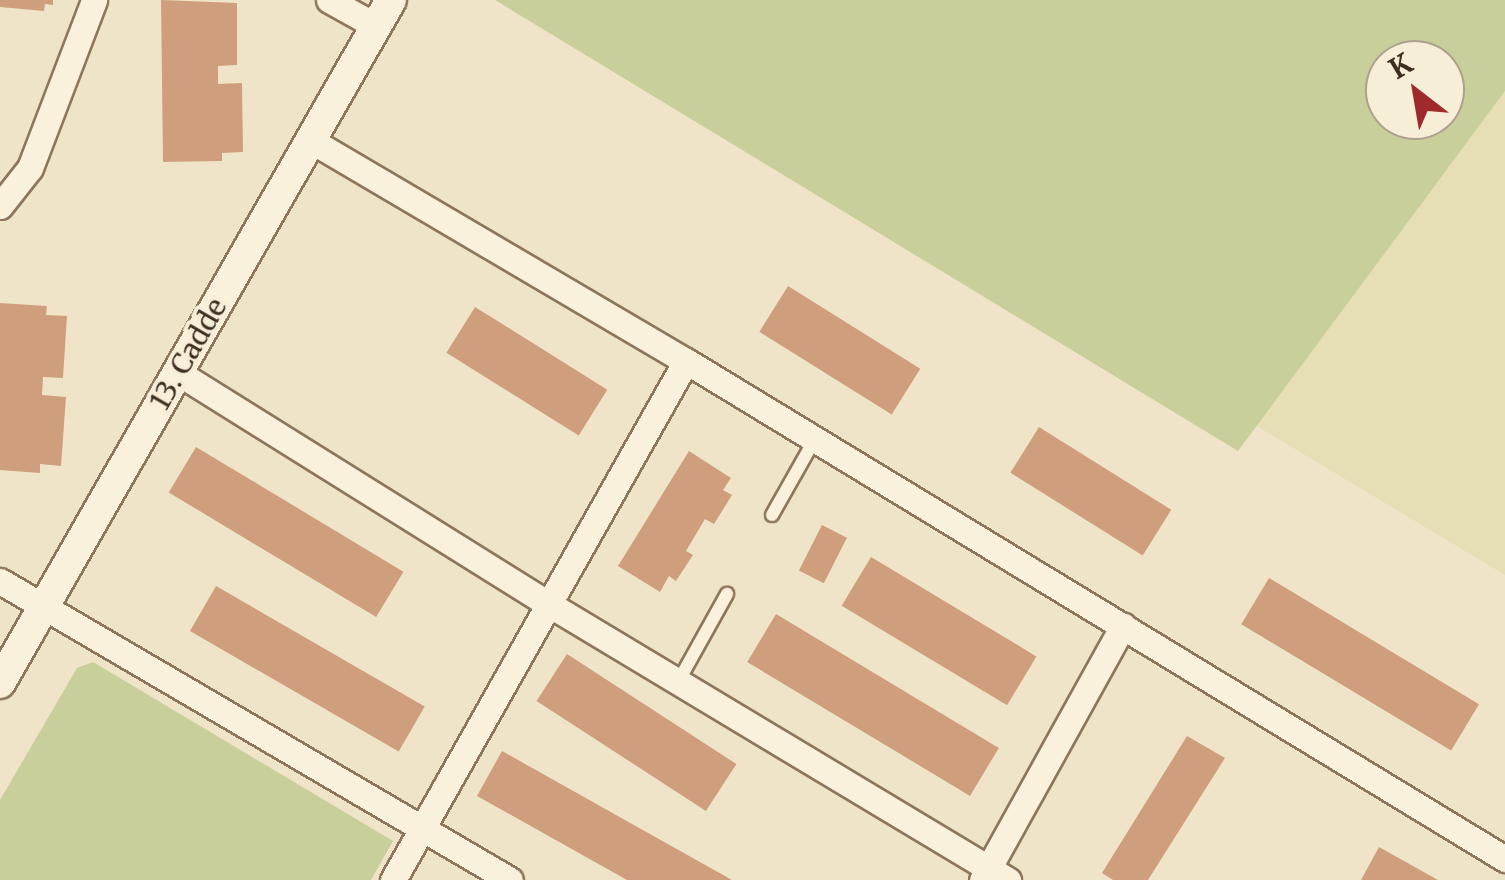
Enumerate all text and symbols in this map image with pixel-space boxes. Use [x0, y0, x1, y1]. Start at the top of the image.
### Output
north arrow [1365, 40, 1465, 140]
text: K [1382, 45, 1419, 87]
street label: 13. Cadde [143, 292, 233, 416]

